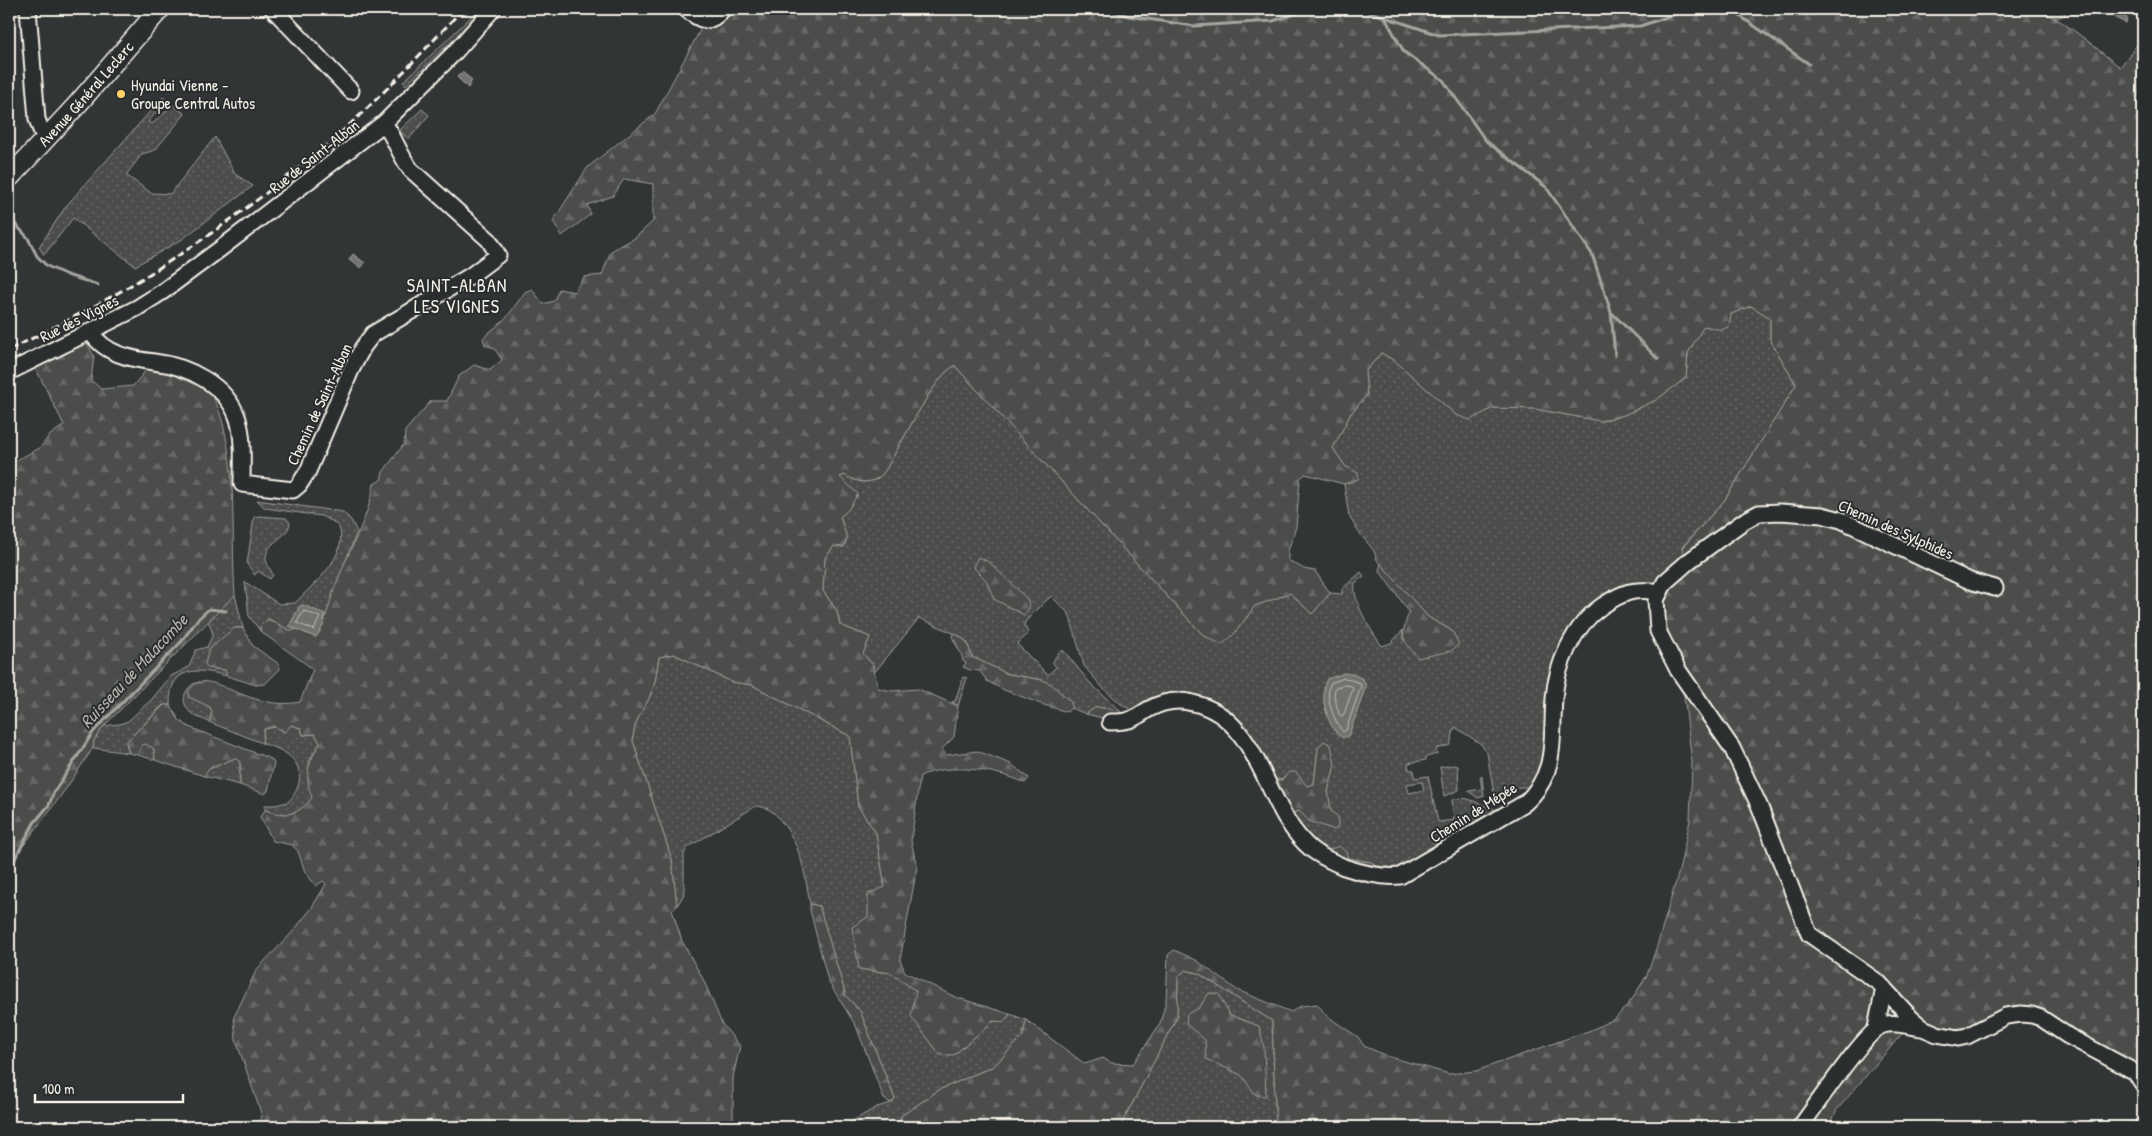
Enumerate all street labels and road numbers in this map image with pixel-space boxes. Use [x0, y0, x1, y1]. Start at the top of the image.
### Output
street label: Avenue Général Leclerc [33, 36, 139, 151]
street label: Rue de Saint-Alban [264, 114, 364, 198]
street label: Rue des Vignes [36, 289, 122, 347]
street label: Chemin de Saint-Alban [281, 339, 357, 469]
street label: Chemin des Sylphides [1835, 494, 1957, 564]
street label: Chemin de Mépée [1425, 776, 1521, 848]

